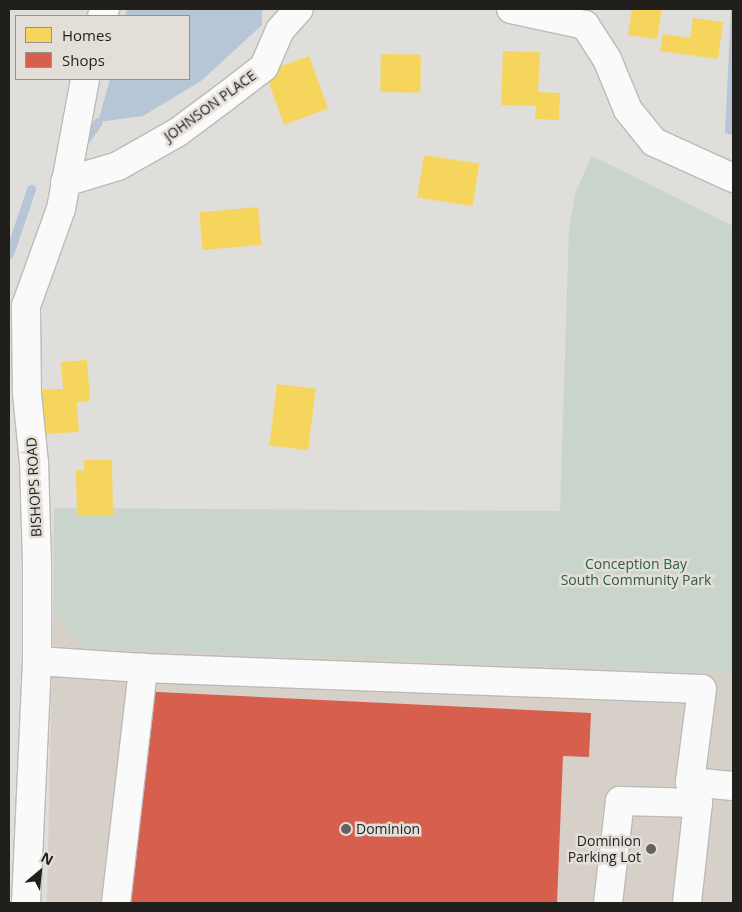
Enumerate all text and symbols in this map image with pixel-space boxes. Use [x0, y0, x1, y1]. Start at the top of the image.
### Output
legend [15, 15, 190, 80]
text: Homes [62, 25, 112, 45]
text: Shops [62, 50, 105, 70]
street label: JOHNSON PLACE [161, 67, 259, 145]
street label: BISHOPS ROAD [23, 437, 45, 537]
park label: Conception Bay South Community Park [561, 556, 711, 588]
place label: Dominion [356, 821, 420, 837]
marker: Dominion [340, 823, 352, 835]
place label: Dominion Parking Lot [568, 833, 641, 866]
marker: Dominion Parking Lot [645, 843, 657, 855]
north arrow [15, 847, 65, 897]
text: N [38, 847, 57, 869]

